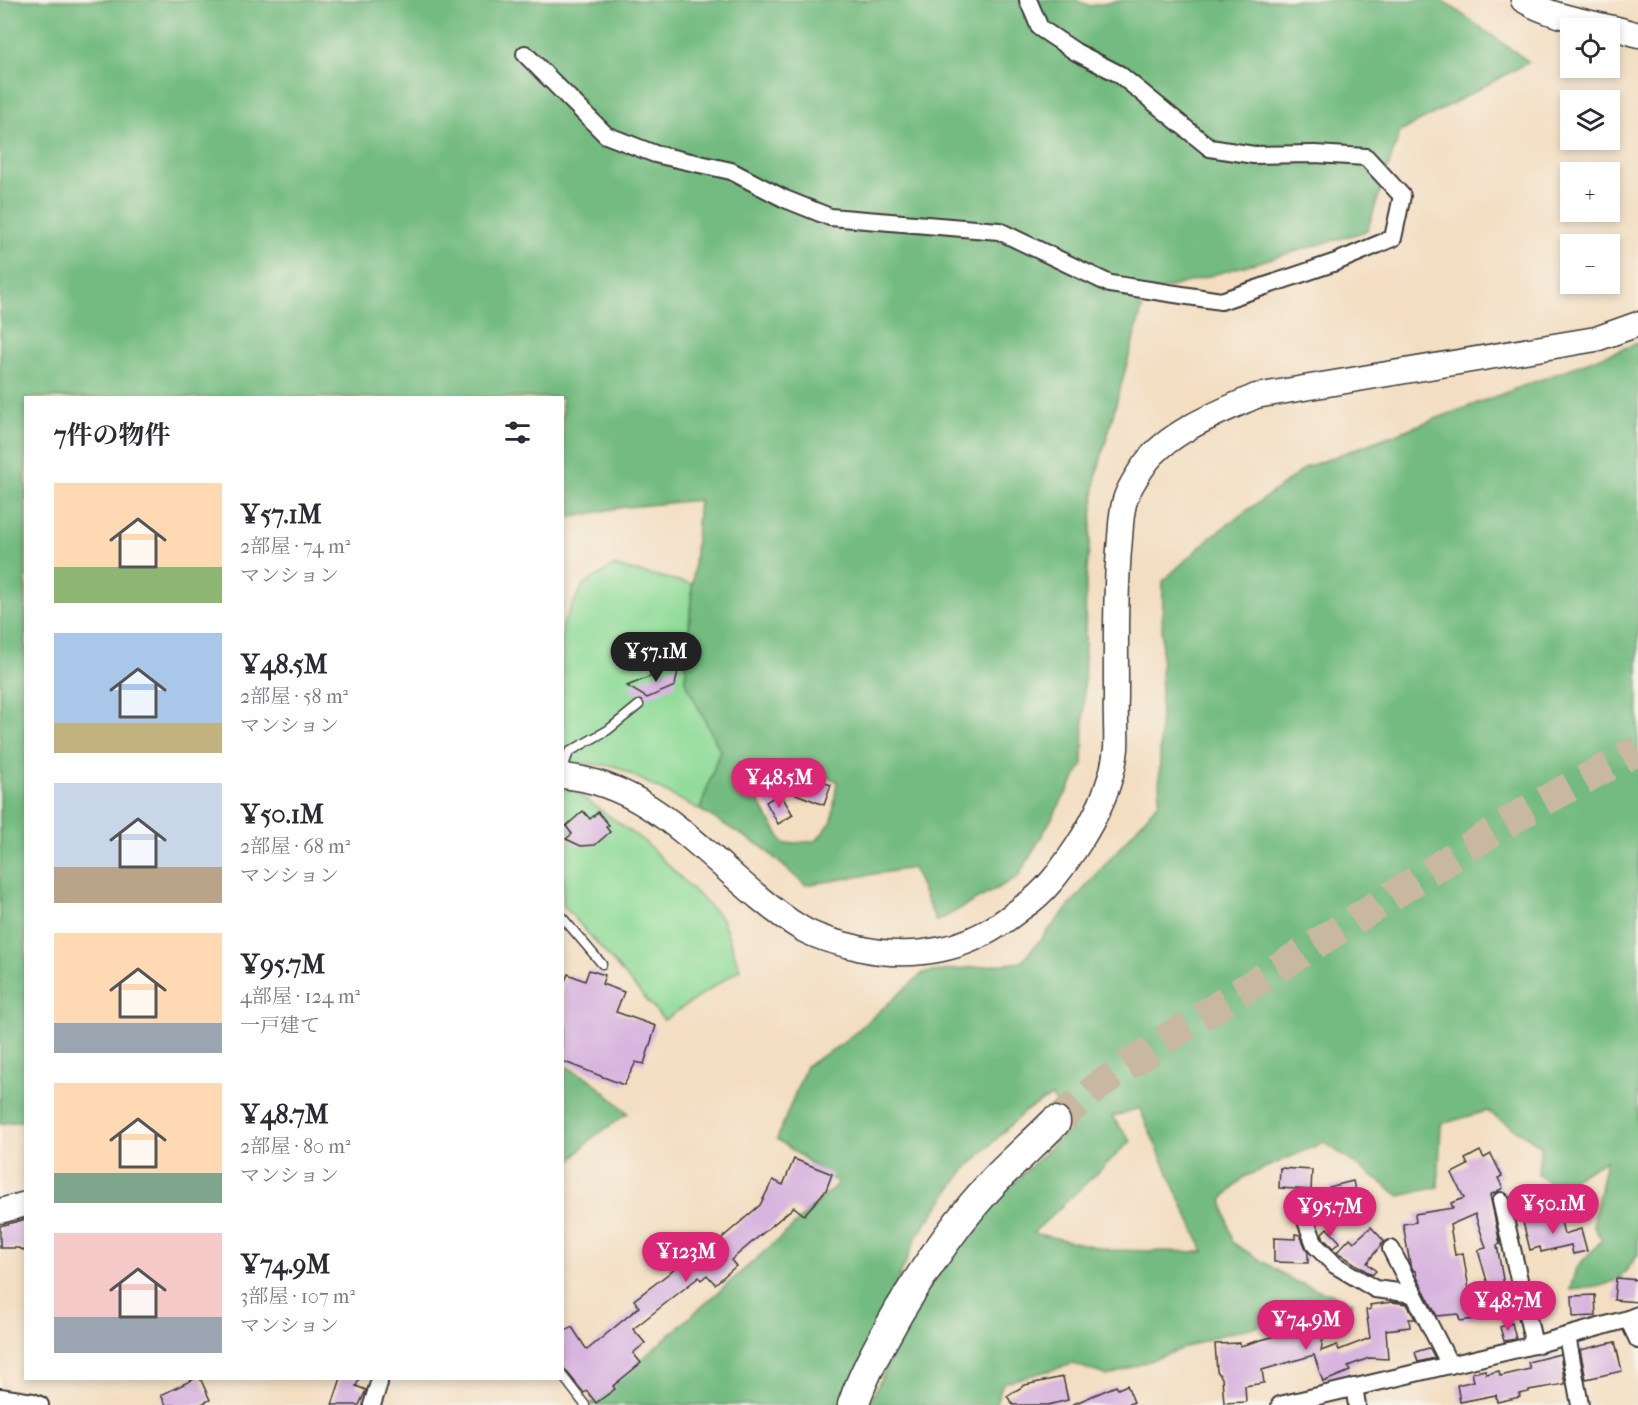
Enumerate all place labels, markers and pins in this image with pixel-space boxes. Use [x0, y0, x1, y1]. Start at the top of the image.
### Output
pin: ¥57.1M [607, 632, 705, 683]
pin: ¥48.5M [730, 758, 828, 809]
pin: ¥50.1M [1504, 1184, 1602, 1235]
pin: ¥95.7M [1281, 1187, 1379, 1238]
pin: ¥123M [644, 1232, 728, 1283]
pin: ¥48.7M [1459, 1281, 1557, 1332]
pin: ¥74.9M [1257, 1300, 1355, 1351]

